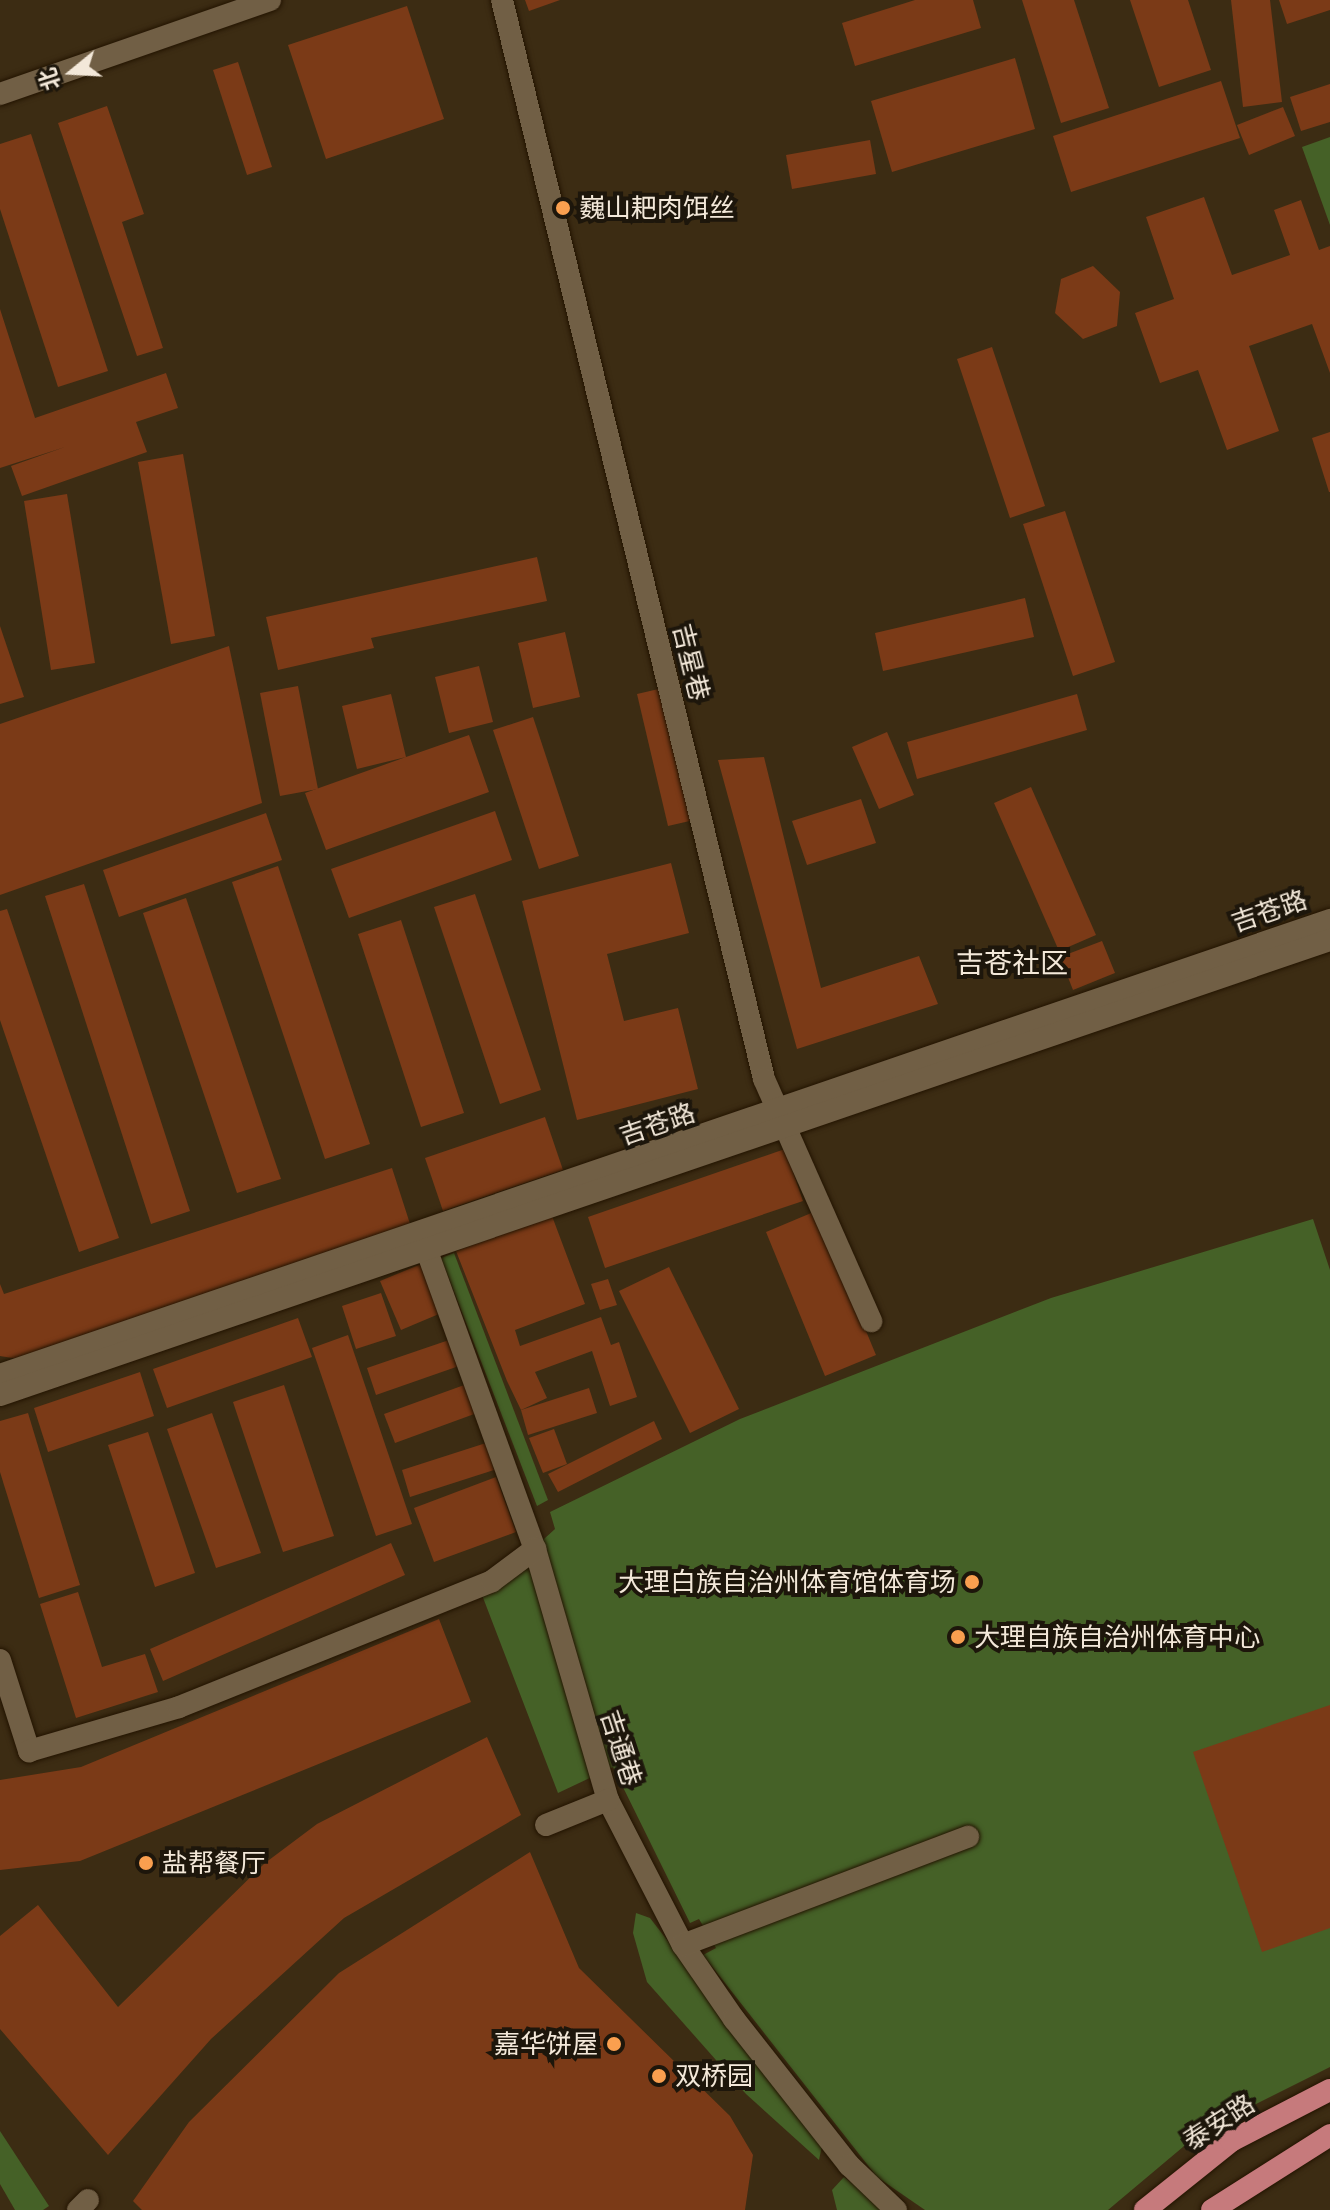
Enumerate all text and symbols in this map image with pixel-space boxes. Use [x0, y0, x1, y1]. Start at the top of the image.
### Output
north arrow [32, 32, 112, 112]
text: 北 [33, 65, 65, 94]
place label: 巍山耙肉饵丝 [579, 192, 735, 224]
marker: 巍山耙肉饵丝 [554, 199, 572, 217]
street label: 吉星巷 [666, 620, 716, 704]
street label: 吉苍路 [1227, 884, 1311, 938]
district label: 吉苍社区 [956, 946, 1068, 980]
street label: 吉苍路 [615, 1097, 699, 1151]
place label: 大理白族自治州体育馆体育场 [618, 1566, 956, 1598]
marker: 大理白族自治州体育馆体育场 [963, 1573, 981, 1591]
place label: 大理自族自治州体育中心 [974, 1621, 1260, 1653]
marker: 大理自族自治州体育中心 [949, 1628, 967, 1646]
street label: 吉通巷 [594, 1706, 648, 1790]
place label: 盐帮餐厅 [162, 1847, 266, 1879]
marker: 盐帮餐厅 [137, 1854, 155, 1872]
place label: 嘉华饼屋 [494, 2028, 598, 2060]
marker: 嘉华饼屋 [605, 2035, 623, 2053]
place label: 双桥园 [675, 2060, 753, 2092]
marker: 双桥园 [650, 2067, 668, 2085]
street label: 泰安路 [1178, 2088, 1260, 2156]

